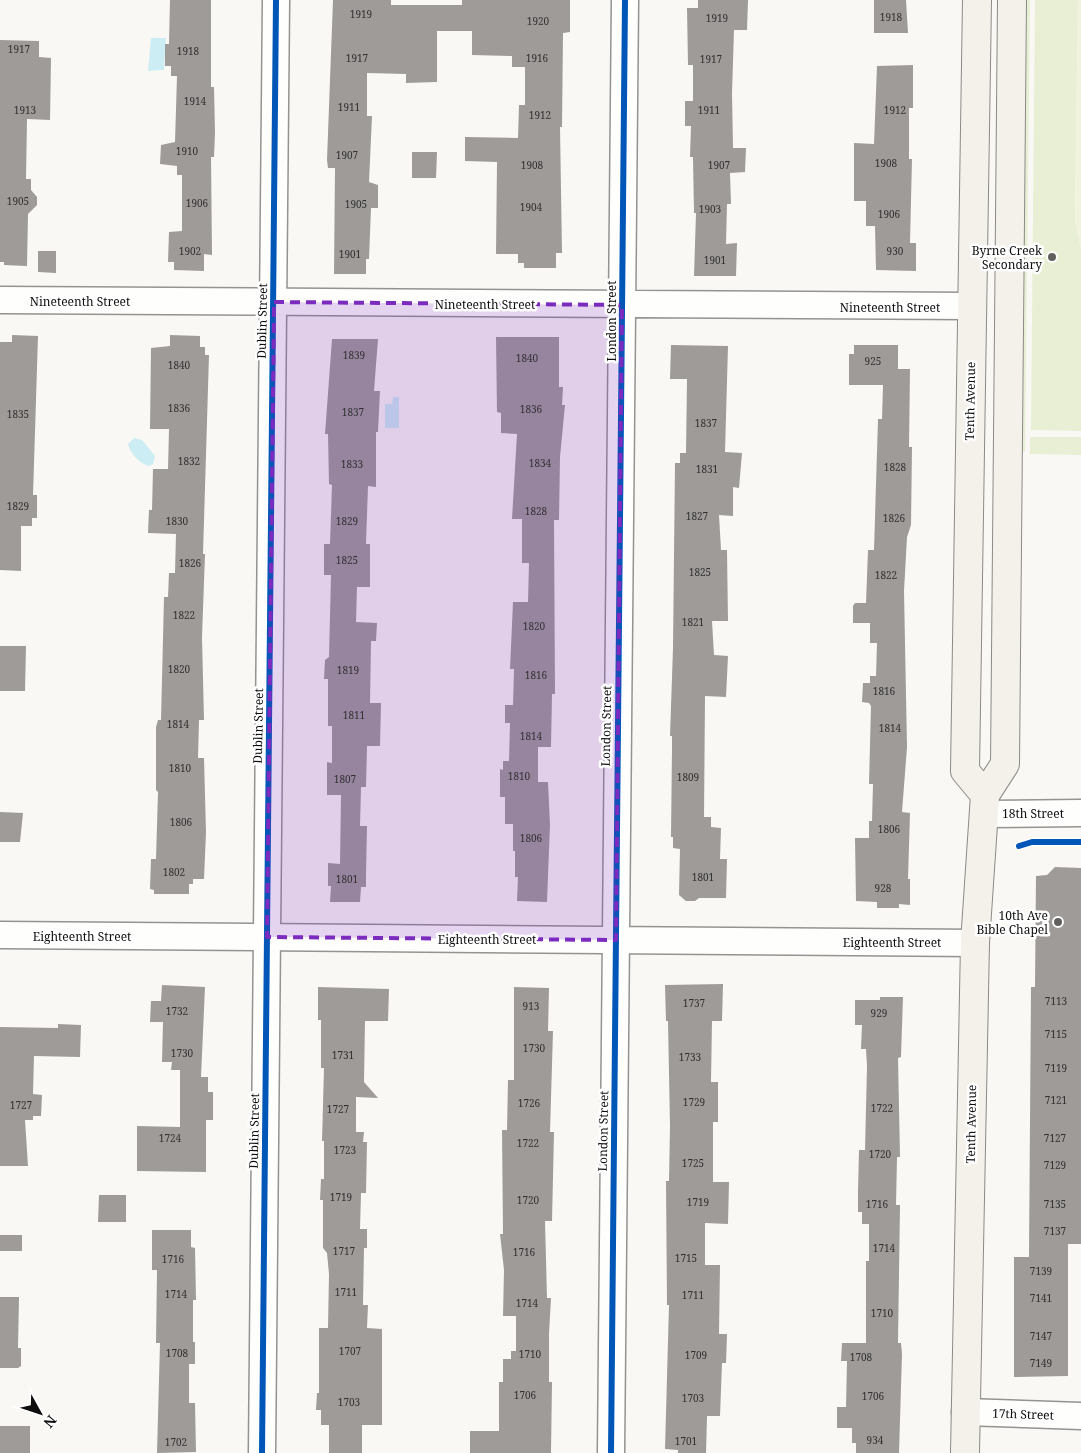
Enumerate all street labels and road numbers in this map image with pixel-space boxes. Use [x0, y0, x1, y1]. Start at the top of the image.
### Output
street label: London Street [603, 281, 620, 361]
street label: Dublin Street [253, 283, 271, 359]
street label: Nineteenth Street [30, 293, 130, 310]
street label: Nineteenth Street [435, 296, 535, 313]
street label: Nineteenth Street [840, 299, 940, 316]
street label: Tenth Avenue [961, 361, 979, 441]
street label: London Street [597, 685, 615, 767]
street label: Dublin Street [249, 688, 267, 764]
street label: 18th Street [1002, 805, 1064, 822]
street label: Eighteenth Street [33, 928, 131, 945]
street label: Eighteenth Street [438, 931, 536, 948]
street label: Eighteenth Street [843, 934, 941, 951]
street label: Tenth Avenue [962, 1084, 980, 1164]
street label: London Street [594, 1090, 612, 1172]
street label: Dublin Street [245, 1093, 263, 1169]
street label: 17th Street [992, 1404, 1054, 1424]

